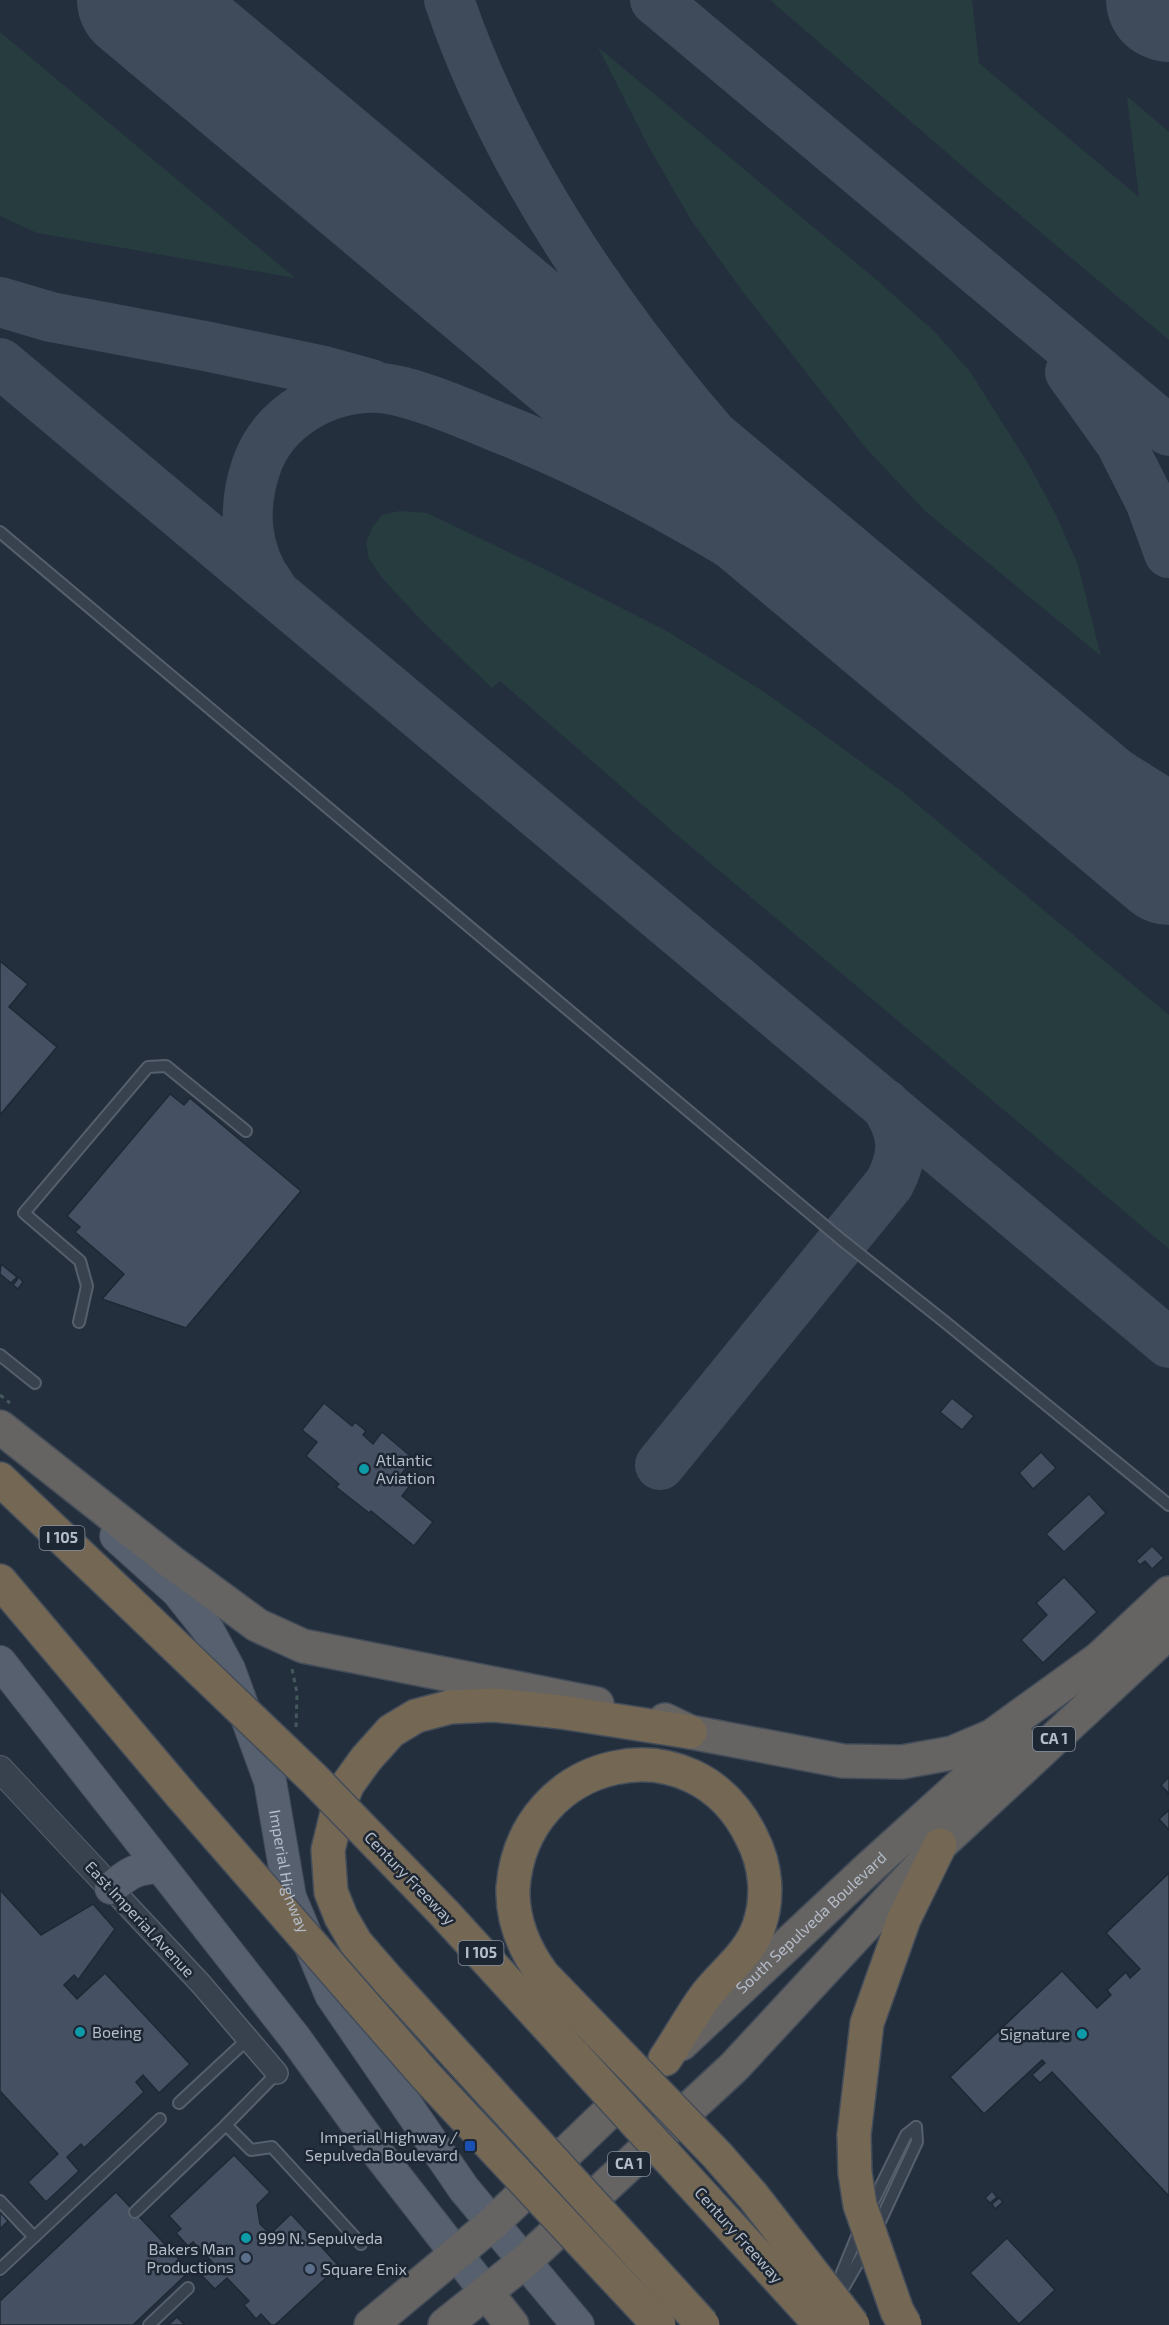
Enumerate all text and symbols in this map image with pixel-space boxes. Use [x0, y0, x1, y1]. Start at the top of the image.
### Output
place label: Atlantic Aviation [376, 1450, 435, 1487]
marker: Atlantic Aviation [357, 1462, 371, 1476]
road number: I 105 [40, 1526, 84, 1550]
road number: CA 1 [1033, 1727, 1075, 1751]
street label: Imperial Highway [266, 1808, 314, 1936]
street label: Century Freeway [361, 1827, 460, 1929]
street label: South Sepulveda Boulevard [731, 1847, 890, 1997]
street label: East Imperial Avenue [82, 1857, 199, 1981]
road number: I 105 [458, 1941, 504, 1965]
place label: Boeing [92, 2022, 142, 2041]
place label: Signature [1000, 2024, 1070, 2043]
marker: Boeing [73, 2025, 87, 2039]
marker: Signature [1075, 2027, 1089, 2041]
place label: Imperial Highway / Sepulveda Boulevard [305, 2127, 458, 2164]
marker: Imperial Highway / Sepulveda Boulevard [463, 2139, 477, 2153]
road number: CA 1 [608, 2152, 650, 2176]
street label: Century Freeway [691, 2183, 788, 2287]
place label: 999 N. Sepulveda [258, 2228, 383, 2247]
marker: 999 N. Sepulveda [239, 2231, 253, 2245]
place label: Bakers Man Productions [147, 2239, 234, 2276]
marker: Bakers Man Productions [239, 2251, 253, 2265]
place label: Square Enix [322, 2259, 408, 2278]
marker: Square Enix [303, 2262, 317, 2276]

